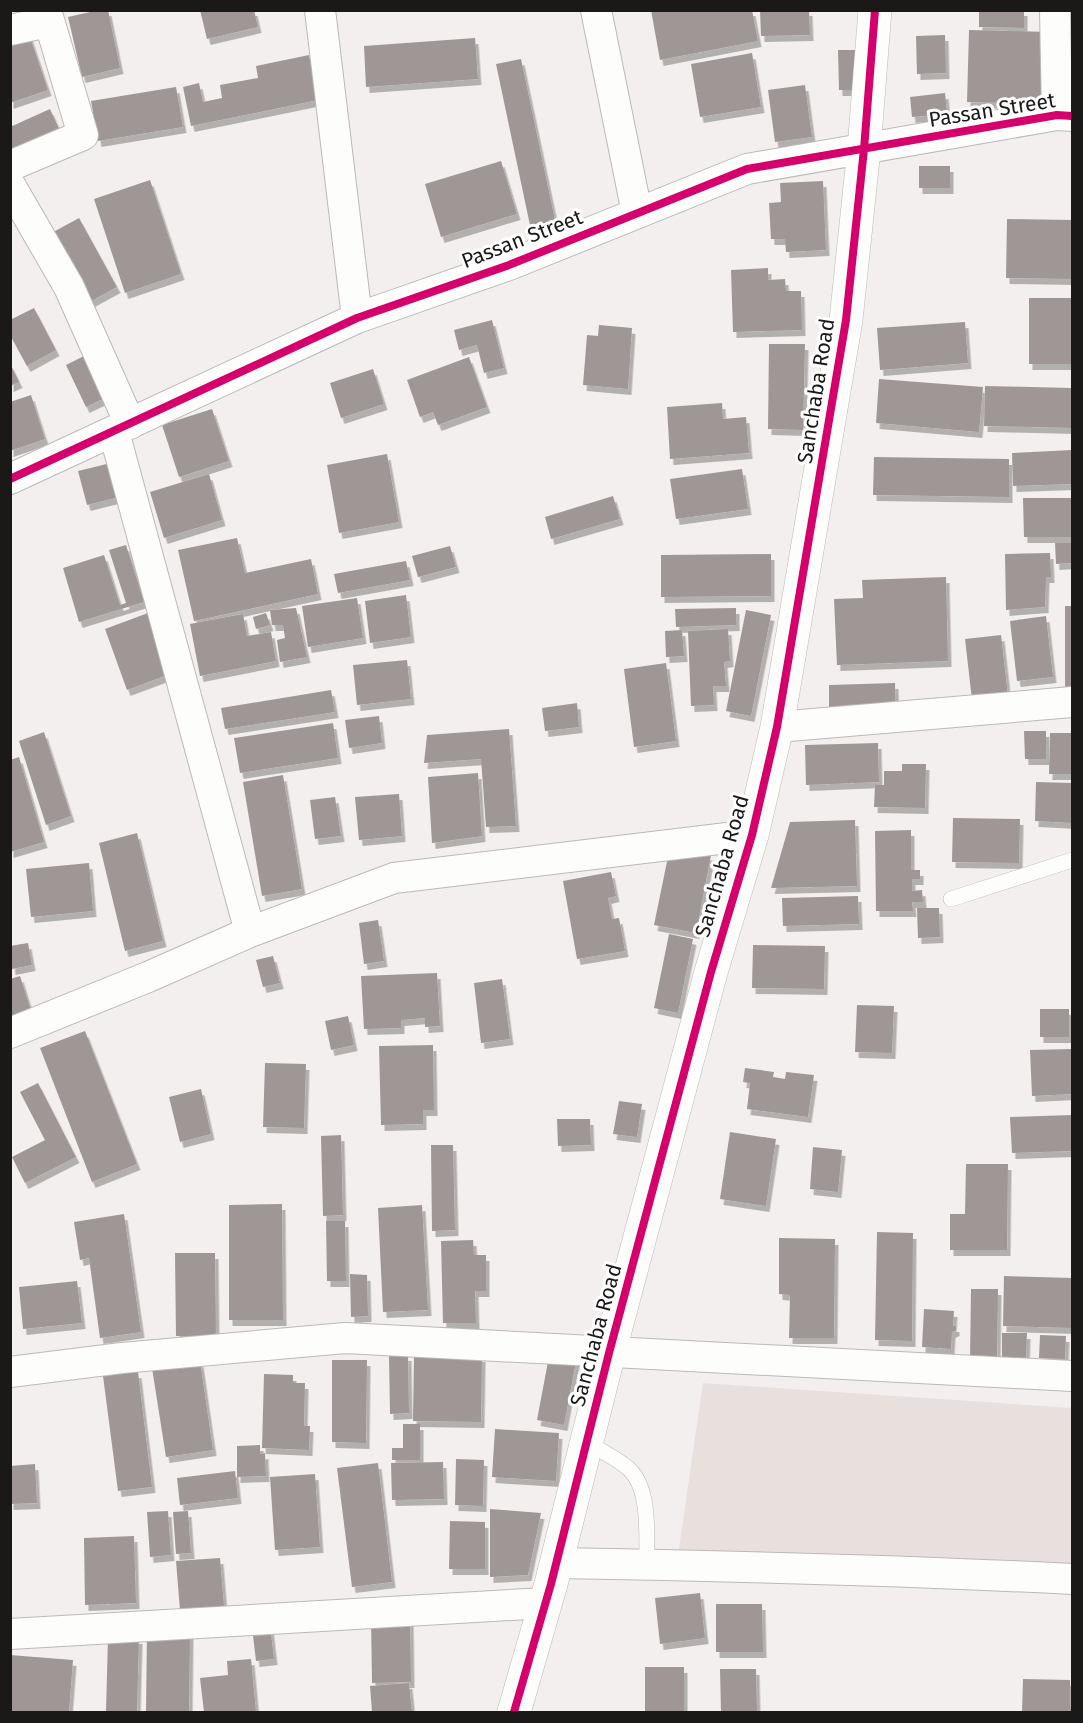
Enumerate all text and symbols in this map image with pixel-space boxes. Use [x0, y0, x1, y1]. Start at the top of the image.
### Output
street label: Passan Street [927, 87, 1058, 133]
street label: Passan Street [458, 204, 587, 274]
street label: Sanchaba Road [792, 317, 840, 465]
street label: Sanchaba Road [689, 792, 755, 940]
street label: Sanchaba Road [564, 1261, 628, 1409]

